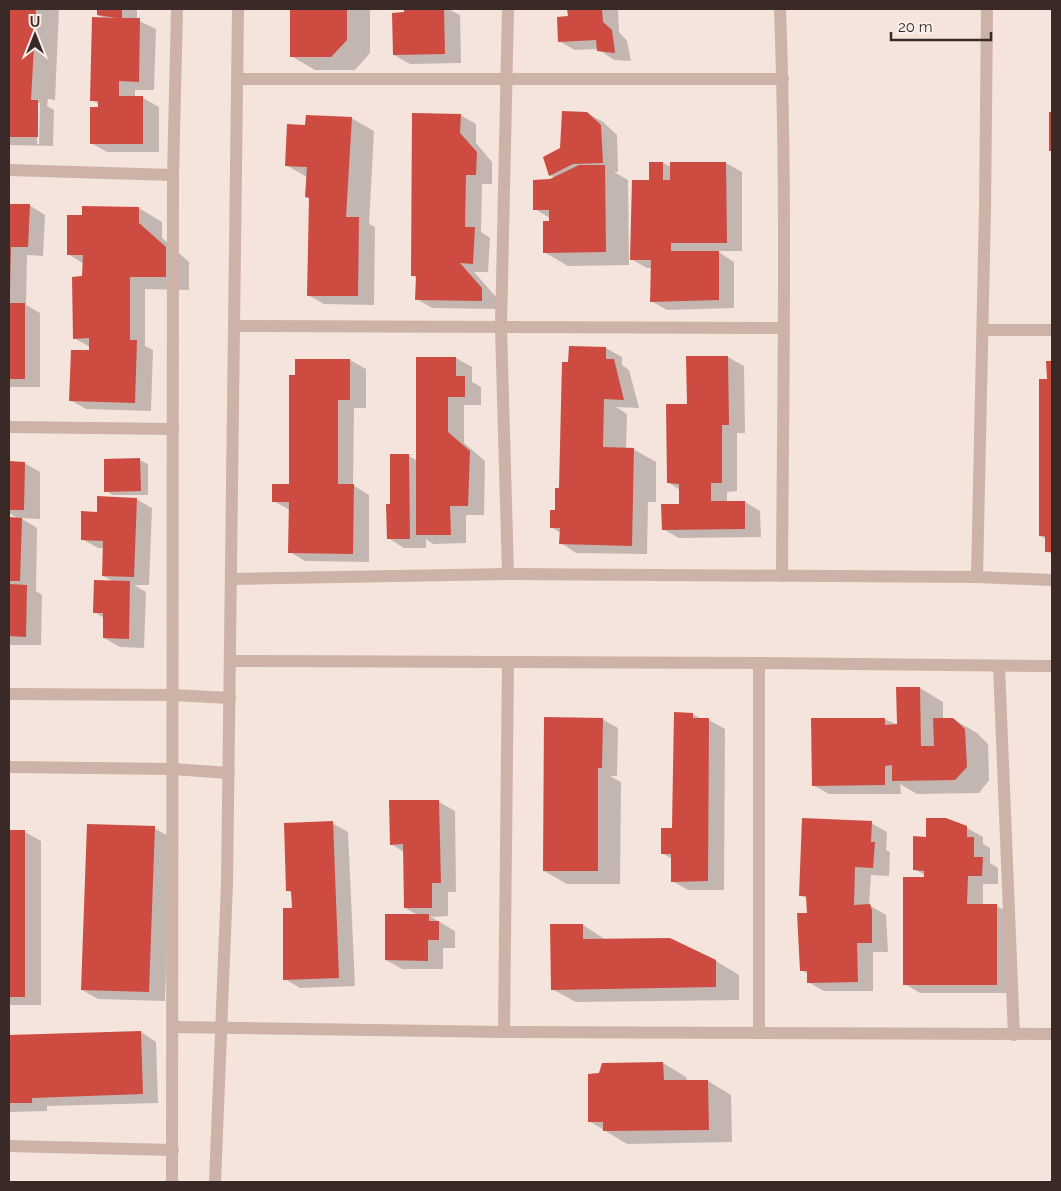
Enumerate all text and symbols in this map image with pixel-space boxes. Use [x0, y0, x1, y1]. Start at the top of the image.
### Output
north arrow [10, 10, 60, 60]
scale bar [891, 10, 991, 42]
text: U [30, 14, 40, 30]
text: 20 m [898, 18, 933, 36]

